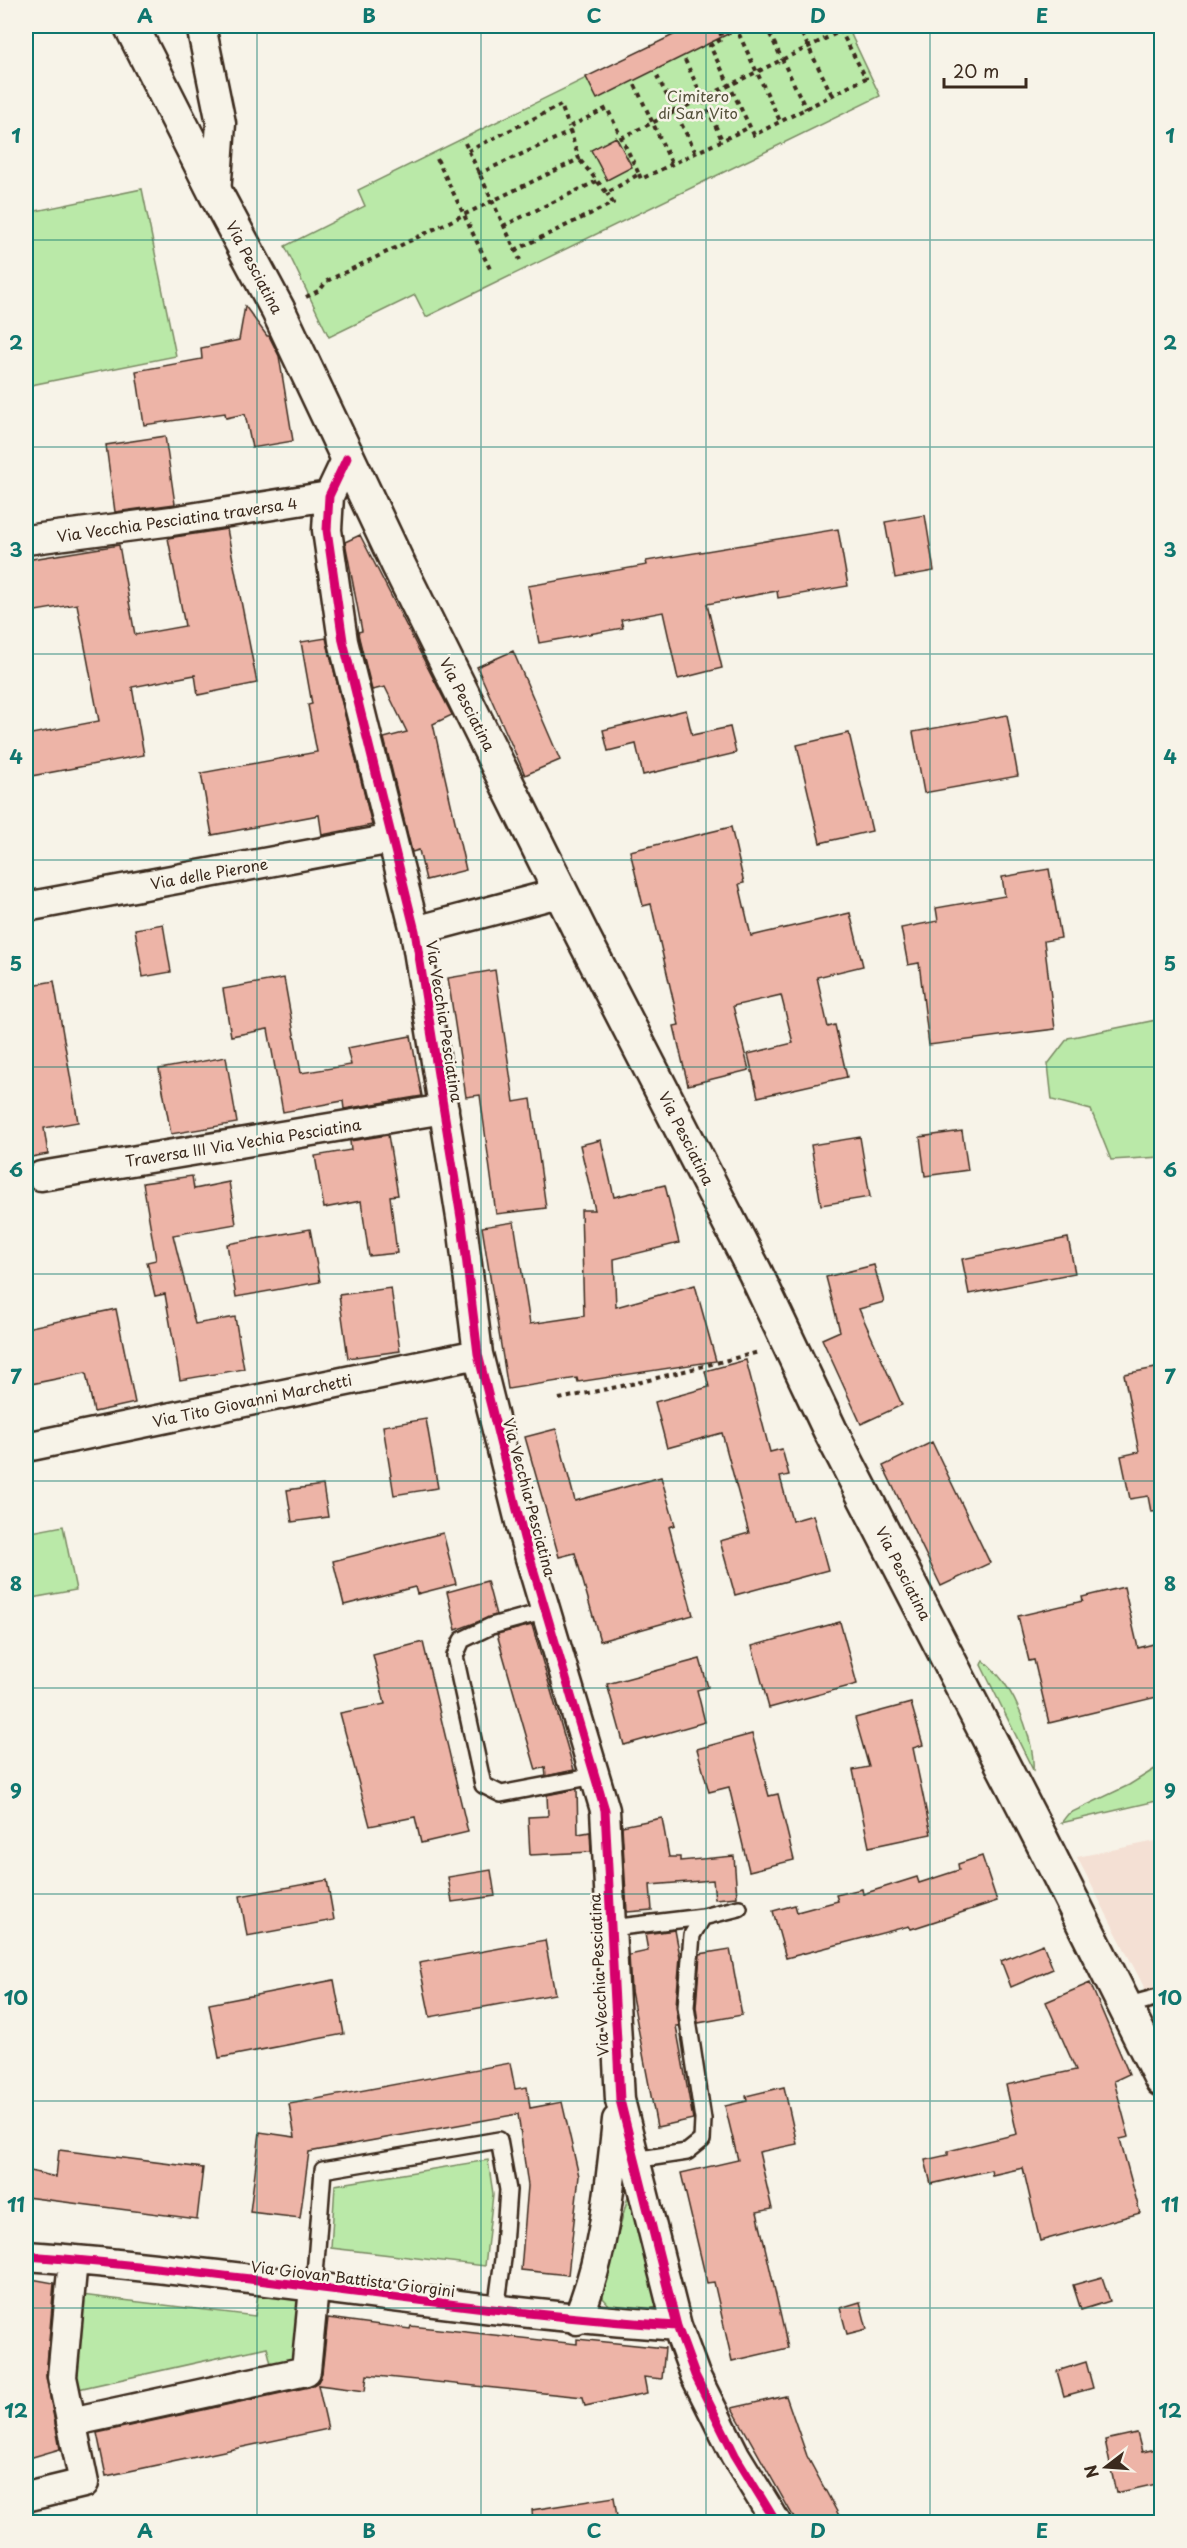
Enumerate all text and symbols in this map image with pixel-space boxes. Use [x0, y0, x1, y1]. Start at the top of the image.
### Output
text: A [137, 0, 153, 30]
text: B [362, 0, 376, 30]
text: C [586, 0, 602, 30]
text: D [810, 0, 826, 30]
text: E [1036, 0, 1048, 30]
scale bar [944, 51, 1026, 89]
text: 20 m [953, 57, 999, 84]
park label: Cimitero di San Vito [658, 84, 738, 124]
text: 1 [11, 120, 21, 150]
text: 1 [1165, 120, 1175, 150]
street label: Via Pesciatina [221, 216, 290, 318]
text: 2 [9, 327, 23, 357]
text: 2 [1163, 327, 1177, 357]
street label: Via Vecchia Pesciatina traversa 4 [55, 491, 299, 547]
text: 3 [9, 534, 23, 564]
text: 3 [1163, 534, 1177, 564]
street label: Via Pesciatina [434, 653, 502, 756]
text: 4 [9, 741, 23, 771]
text: 4 [1163, 741, 1177, 771]
street label: Via delle Pierone [148, 851, 270, 895]
street label: Via Vecchia Pesciatina [421, 938, 469, 1104]
text: 5 [10, 948, 22, 978]
text: 5 [1164, 948, 1176, 978]
street label: Via Pesciatina [653, 1087, 721, 1190]
street label: Traversa III Via Vechia Pesciatina [123, 1112, 363, 1172]
text: 6 [9, 1154, 23, 1184]
text: 6 [1163, 1154, 1177, 1184]
text: 7 [10, 1361, 22, 1391]
text: 7 [1164, 1361, 1176, 1391]
street label: Via Tito Giovanni Marchetti [150, 1368, 354, 1432]
street label: Via Vecchia Pesciatina [498, 1415, 562, 1580]
street label: Via Pesciatina [870, 1522, 938, 1625]
text: 8 [10, 1568, 22, 1598]
text: 8 [1164, 1568, 1176, 1598]
text: 9 [10, 1775, 22, 1805]
text: 9 [1164, 1775, 1176, 1805]
street label: Via Vecchia Pesciatina [582, 1892, 614, 2057]
text: 10 [4, 1982, 28, 2012]
text: 10 [1158, 1982, 1182, 2012]
text: 11 [7, 2189, 25, 2219]
text: 11 [1161, 2189, 1179, 2219]
street label: Via Giovan Battista Giorgini [249, 2254, 457, 2302]
text: 12 [4, 2395, 28, 2425]
text: 12 [1158, 2395, 1182, 2425]
north arrow [1076, 2437, 1136, 2497]
text: N [1077, 2462, 1104, 2481]
text: A [137, 2515, 153, 2545]
text: B [362, 2515, 376, 2545]
text: C [586, 2515, 602, 2545]
text: D [810, 2515, 826, 2545]
text: E [1036, 2515, 1048, 2545]

